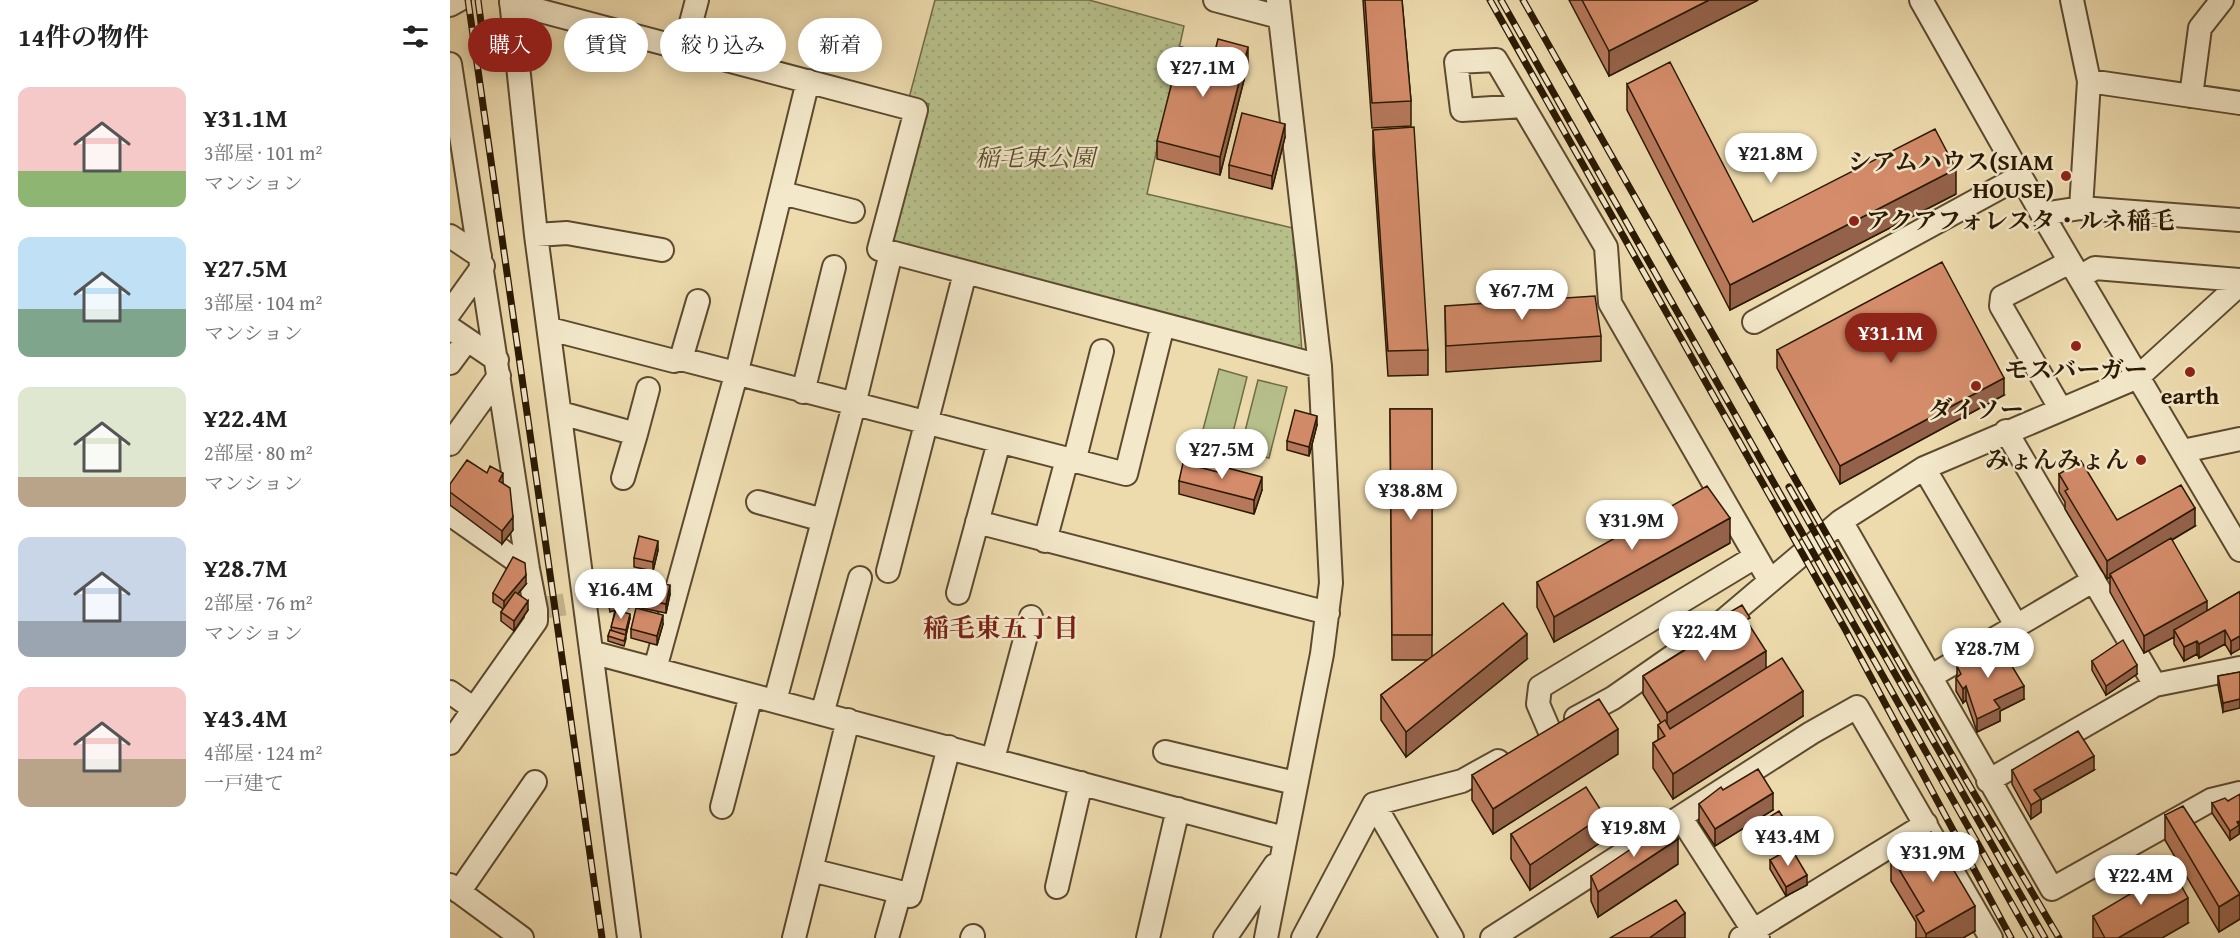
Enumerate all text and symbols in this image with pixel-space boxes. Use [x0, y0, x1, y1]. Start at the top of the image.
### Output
text: 14件の物件 [18, 17, 149, 56]
chip: 購入 [468, 18, 552, 72]
chip: 賃貸 [564, 18, 648, 72]
chip: 絞り込み [660, 18, 786, 72]
chip: 新着 [798, 18, 882, 72]
icon: filters [399, 20, 432, 53]
pin: ¥27.1M [1154, 47, 1252, 98]
text: ¥27.1M [1171, 52, 1235, 81]
text: ¥31.1M [204, 98, 288, 137]
icon: home [66, 111, 138, 183]
pin: ¥21.8M [1722, 133, 1820, 184]
text: 3部屋 · 101 m² [204, 138, 322, 167]
text: ¥21.8M [1739, 138, 1803, 167]
park label: 稲毛東公園 [975, 140, 1099, 175]
place label: シアムハウス(SIAM HOUSE) [1848, 144, 2054, 207]
text: マンション [204, 168, 303, 197]
marker: シアムハウス(SIAM HOUSE) [2059, 169, 2073, 183]
place label: アクアフォレスタ・ルネ稲毛 [1866, 203, 2175, 238]
marker: アクアフォレスタ・ルネ稲毛 [1847, 214, 1861, 228]
text: ¥27.5M [204, 248, 288, 287]
icon: home [66, 261, 138, 333]
pin: ¥67.7M [1473, 270, 1571, 321]
text: ¥67.7M [1490, 275, 1554, 304]
text: 3部屋 · 104 m² [204, 288, 322, 317]
pin: ¥31.1M [1842, 313, 1940, 364]
text: マンション [204, 318, 303, 347]
text: ¥31.1M [1859, 318, 1923, 347]
marker: モスバーガー [2069, 339, 2083, 353]
place label: モスバーガー [2004, 352, 2148, 387]
marker: earth [2183, 365, 2197, 379]
place label: earth [2161, 378, 2219, 413]
marker: ダイソー [1969, 379, 1983, 393]
place label: ダイソー [1928, 392, 2024, 427]
text: ¥22.4M [204, 398, 288, 437]
icon: home [66, 411, 138, 483]
pin: ¥27.5M [1173, 429, 1271, 480]
text: ¥27.5M [1190, 434, 1254, 463]
text: 2部屋 · 80 m² [204, 438, 313, 467]
place label: みょんみょん [1985, 442, 2129, 477]
marker: みょんみょん [2134, 453, 2148, 467]
text: マンション [204, 468, 303, 497]
pin: ¥38.8M [1362, 470, 1460, 521]
text: ¥38.8M [1379, 475, 1443, 504]
pin: ¥31.9M [1583, 500, 1681, 551]
text: ¥31.9M [1600, 505, 1664, 534]
text: ¥28.7M [204, 548, 288, 587]
icon: home [66, 561, 138, 633]
pin: ¥16.4M [572, 569, 670, 620]
text: ¥16.4M [589, 574, 653, 603]
text: 2部屋 · 76 m² [204, 588, 313, 617]
district label: 稲毛東五丁目 [923, 608, 1079, 647]
pin: ¥22.4M [1656, 611, 1754, 662]
text: ¥22.4M [1673, 616, 1737, 645]
text: マンション [204, 618, 303, 647]
pin: ¥28.7M [1939, 628, 2037, 679]
text: ¥28.7M [1956, 633, 2020, 662]
text: ¥43.4M [204, 698, 288, 737]
icon: home [66, 711, 138, 783]
text: 4部屋 · 124 m² [204, 738, 322, 767]
text: 一戸建て [204, 768, 284, 797]
pin: ¥19.8M [1585, 807, 1683, 858]
text: ¥19.8M [1602, 812, 1666, 841]
pin: ¥43.4M [1739, 816, 1837, 867]
text: ¥43.4M [1756, 821, 1820, 850]
pin: ¥31.9M [1884, 832, 1982, 883]
text: ¥31.9M [1901, 837, 1965, 866]
pin: ¥22.4M [2092, 855, 2190, 906]
text: ¥22.4M [2109, 860, 2173, 889]

